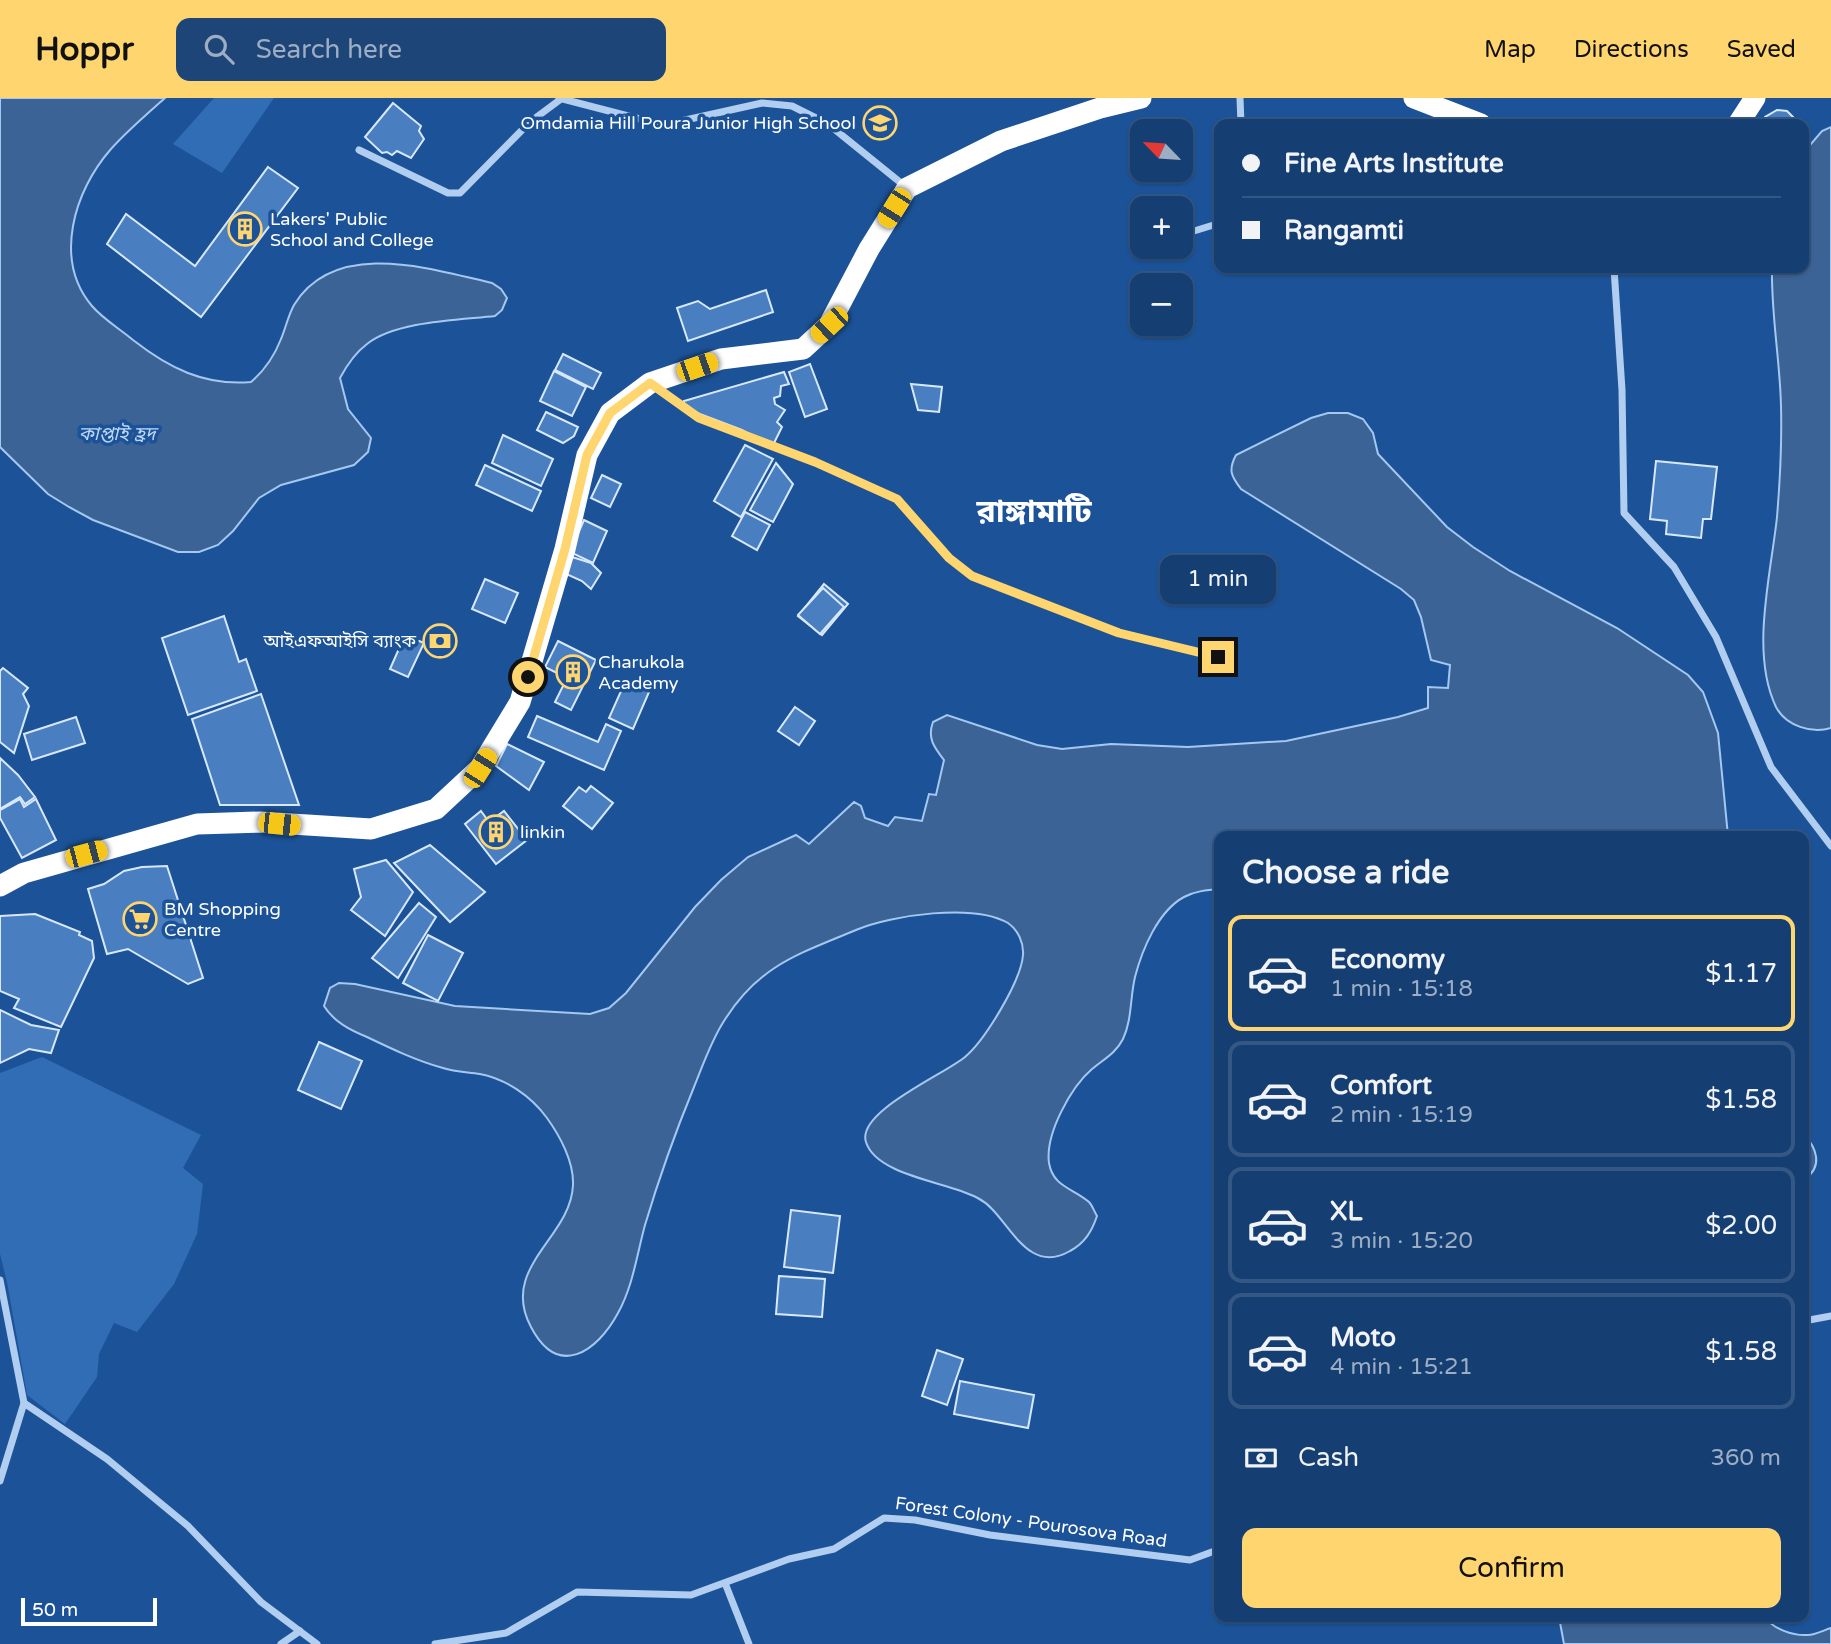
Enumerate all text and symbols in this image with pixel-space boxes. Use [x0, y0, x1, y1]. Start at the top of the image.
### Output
search box [176, 18, 666, 81]
text: Hoppr [35, 30, 134, 69]
icon: search [200, 30, 238, 68]
text: Search here [256, 34, 402, 65]
text: Map [1484, 35, 1536, 64]
text: Directions [1574, 35, 1689, 64]
text: Saved [1727, 35, 1796, 64]
school or university icon: Omdamia Hill Poura Junior High School [861, 104, 899, 142]
place label: Omdamia Hill Poura Junior High School [521, 112, 856, 134]
north arrow [1130, 119, 1194, 182]
map controls [1130, 119, 1193, 336]
text: Fine Arts Institute [1284, 148, 1504, 179]
car [874, 185, 915, 231]
button: + [1130, 196, 1193, 259]
place label: Lakers' Public School and College [270, 208, 434, 251]
building icon: Lakers' Public School and College [226, 210, 264, 248]
text: Rangamti [1284, 215, 1404, 246]
button: − [1130, 273, 1193, 336]
car [807, 303, 852, 347]
car [674, 350, 721, 384]
water label: কাপ্তাই হ্রদ [78, 422, 159, 445]
district label: রাঙ্গামাটি [975, 493, 1093, 531]
callout: 1 min [1160, 556, 1276, 604]
text: 1 min [1187, 565, 1249, 593]
bank icon: আইএফআইসি ব্যাংক [421, 622, 459, 660]
place label: আইএফআইসি ব্যাংক [262, 630, 416, 652]
route end [1202, 641, 1234, 673]
place label: Charukola Academy [598, 651, 685, 694]
building icon: Charukola Academy [554, 653, 592, 691]
route start [512, 661, 544, 693]
car [460, 745, 501, 791]
car [258, 811, 301, 837]
building icon: linkin [477, 813, 515, 851]
place label: linkin [520, 821, 565, 843]
car [63, 838, 110, 870]
text: Choose a ride [1242, 854, 1449, 892]
place label: BM Shopping Centre [164, 898, 281, 941]
supermarket icon: BM Shopping Centre [121, 900, 159, 938]
icon: car [1246, 942, 1309, 1005]
text: Economy [1330, 944, 1445, 975]
text: $1.17 [1705, 958, 1777, 989]
text: 1 min · 15:18 [1330, 975, 1473, 1003]
icon: car [1246, 1068, 1309, 1131]
text: Comfort [1330, 1070, 1432, 1101]
text: $1.58 [1705, 1084, 1777, 1115]
text: 2 min · 15:19 [1330, 1101, 1473, 1129]
icon: car [1246, 1194, 1309, 1257]
text: XL [1330, 1196, 1362, 1227]
text: $2.00 [1705, 1210, 1777, 1241]
text: 3 min · 15:20 [1330, 1227, 1473, 1255]
icon: car [1246, 1320, 1309, 1383]
text: Moto [1330, 1322, 1396, 1353]
text: $1.58 [1705, 1336, 1777, 1367]
text: 4 min · 15:21 [1330, 1353, 1473, 1381]
icon: cash [1242, 1439, 1280, 1477]
text: Cash [1298, 1442, 1359, 1473]
text: 360 m [1711, 1444, 1781, 1472]
street label: Forest Colony - Pourosova Road [894, 1492, 1168, 1552]
button: Confirm [1242, 1528, 1781, 1608]
scale bar [21, 1595, 158, 1627]
text: 50 m [32, 1599, 78, 1621]

